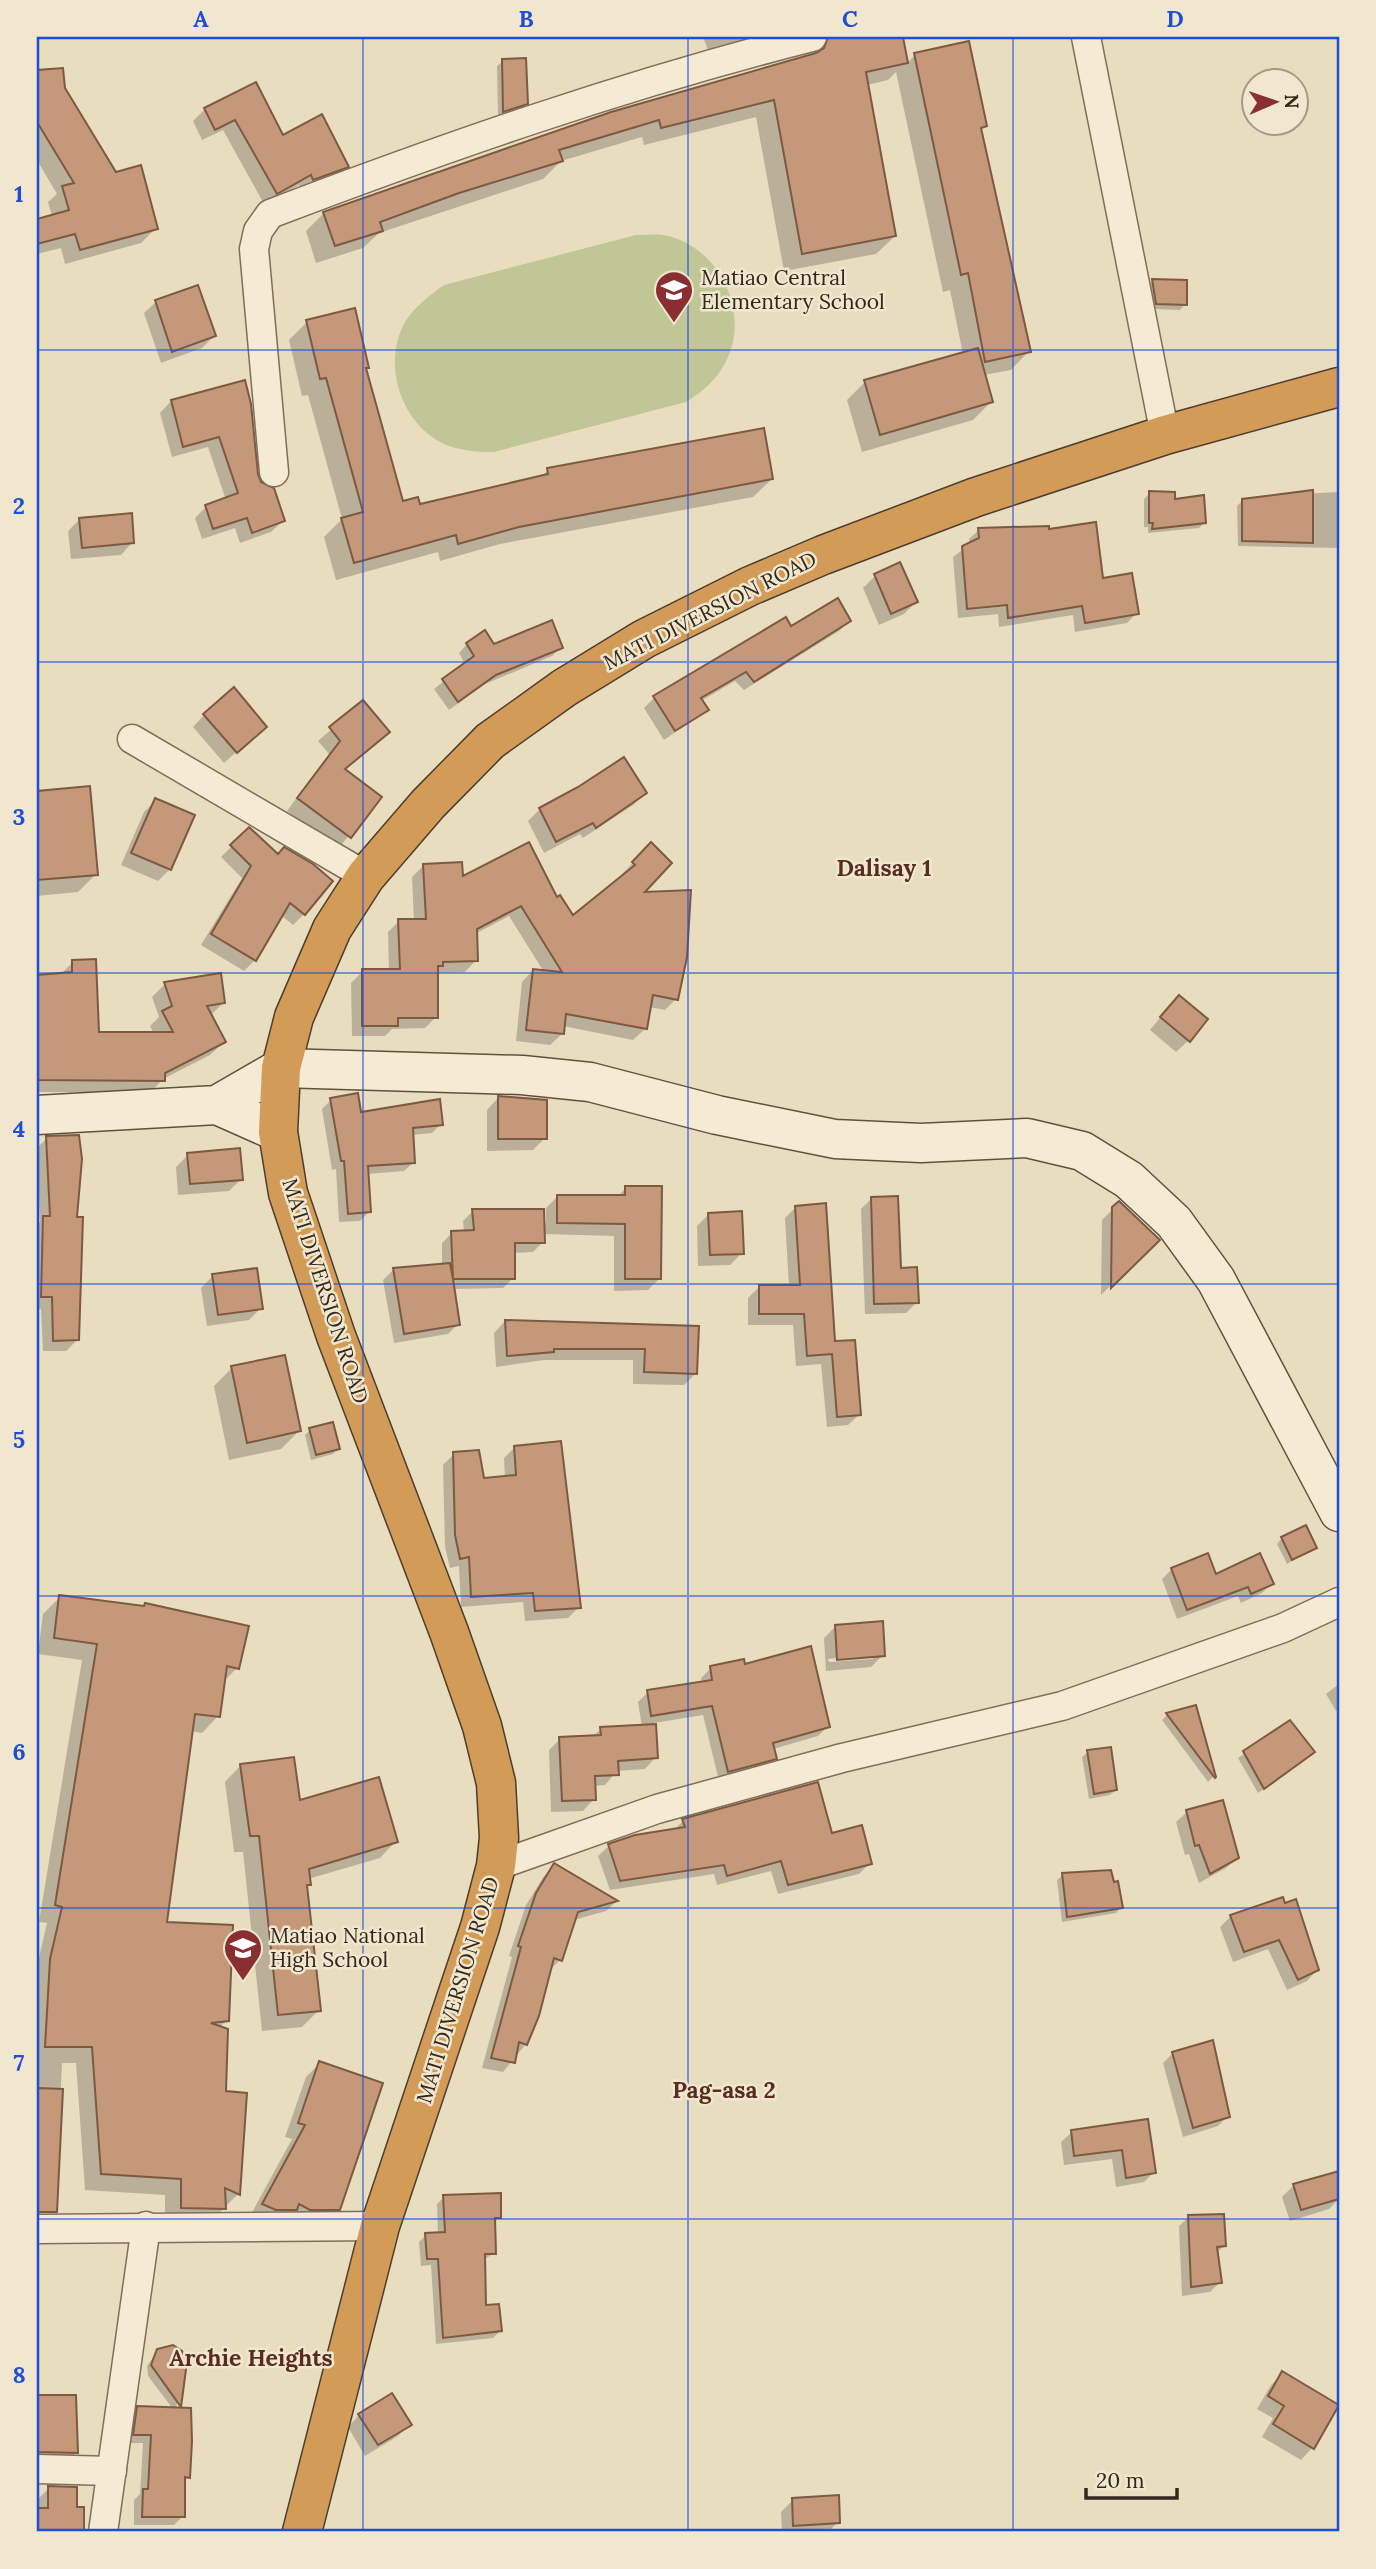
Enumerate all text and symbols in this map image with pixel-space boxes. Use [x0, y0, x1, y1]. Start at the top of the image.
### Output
text: A [193, 4, 209, 33]
text: B [518, 4, 534, 33]
text: C [842, 4, 858, 33]
text: D [1166, 4, 1184, 33]
north arrow [1240, 66, 1310, 136]
text: N [1280, 94, 1304, 109]
text: 1 [14, 179, 24, 208]
place label: Matiao Central Elementary School [701, 264, 885, 315]
school or university icon: Matiao Central Elementary School [653, 269, 695, 324]
text: 2 [13, 491, 25, 520]
street label: MATI DIVERSION ROAD [599, 545, 821, 676]
text: 3 [13, 802, 25, 831]
district label: Dalisay 1 [836, 853, 932, 882]
text: 4 [13, 1114, 25, 1143]
street label: MATI DIVERSION ROAD [276, 1175, 375, 1407]
text: 5 [13, 1425, 25, 1454]
text: 6 [12, 1737, 26, 1766]
street label: MATI DIVERSION ROAD [410, 1873, 505, 2106]
place label: Matiao National High School [270, 1922, 425, 1973]
school or university icon: Matiao National High School [222, 1927, 264, 1982]
text: 7 [14, 2048, 25, 2077]
district label: Pag-asa 2 [672, 2075, 776, 2104]
district label: Archie Heights [169, 2343, 333, 2372]
text: 8 [12, 2360, 26, 2389]
scale bar [1086, 2457, 1176, 2501]
text: 20 m [1096, 2467, 1145, 2494]

